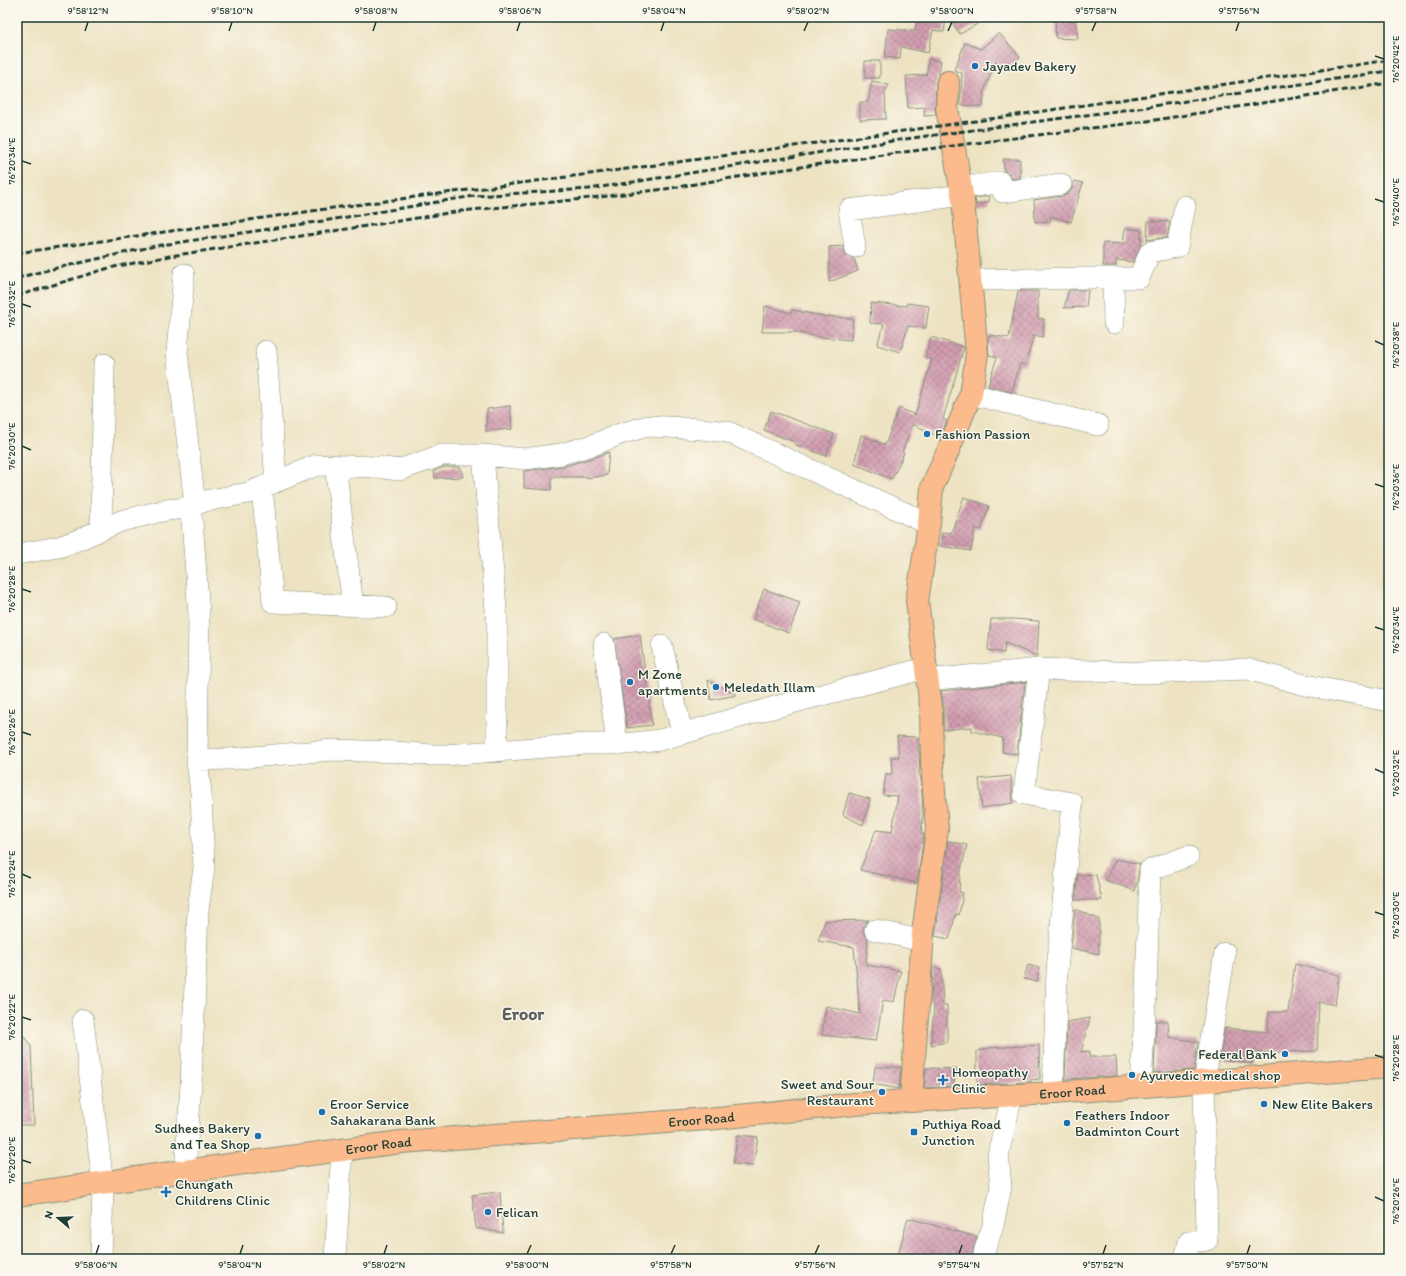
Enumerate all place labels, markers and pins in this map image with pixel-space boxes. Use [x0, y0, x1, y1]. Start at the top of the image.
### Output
place label: Jayadev Bakery [983, 58, 1077, 75]
marker: Jayadev Bakery [970, 61, 980, 71]
place label: Fashion Passion [935, 426, 1030, 443]
marker: Fashion Passion [922, 429, 932, 439]
place label: M Zone apartments [638, 666, 708, 699]
marker: M Zone apartments [625, 677, 635, 687]
place label: Meledath Illam [724, 679, 815, 696]
marker: Meledath Illam [711, 682, 721, 692]
place label: Federal Bank [1198, 1046, 1277, 1063]
marker: Federal Bank [1280, 1049, 1290, 1059]
place label: Homeopathy Clinic [952, 1064, 1028, 1097]
place label: Ayurvedic medical shop [1140, 1067, 1281, 1084]
marker: Ayurvedic medical shop [1127, 1070, 1137, 1080]
marker: Homeopathy Clinic [937, 1074, 949, 1086]
place label: Sweet and Sour Restaurant [781, 1076, 875, 1109]
marker: Sweet and Sour Restaurant [877, 1087, 887, 1097]
place label: Eroor Service Sahakarana Bank [330, 1096, 437, 1129]
place label: New Elite Bakers [1272, 1096, 1373, 1113]
marker: New Elite Bakers [1259, 1099, 1269, 1109]
marker: Eroor Service Sahakarana Bank [317, 1107, 327, 1117]
place label: Feathers Indoor Badminton Court [1075, 1107, 1179, 1140]
place label: Puthiya Road Junction [922, 1116, 1001, 1149]
marker: Feathers Indoor Badminton Court [1062, 1118, 1072, 1128]
place label: Sudhees Bakery and Tea Shop [155, 1120, 250, 1153]
marker: Puthiya Road Junction [909, 1127, 919, 1137]
marker: Sudhees Bakery and Tea Shop [253, 1131, 263, 1141]
place label: Chungath Childrens Clinic [175, 1176, 270, 1209]
marker: Chungath Childrens Clinic [160, 1186, 172, 1198]
place label: Felican [496, 1204, 539, 1221]
marker: Felican [483, 1207, 493, 1217]

